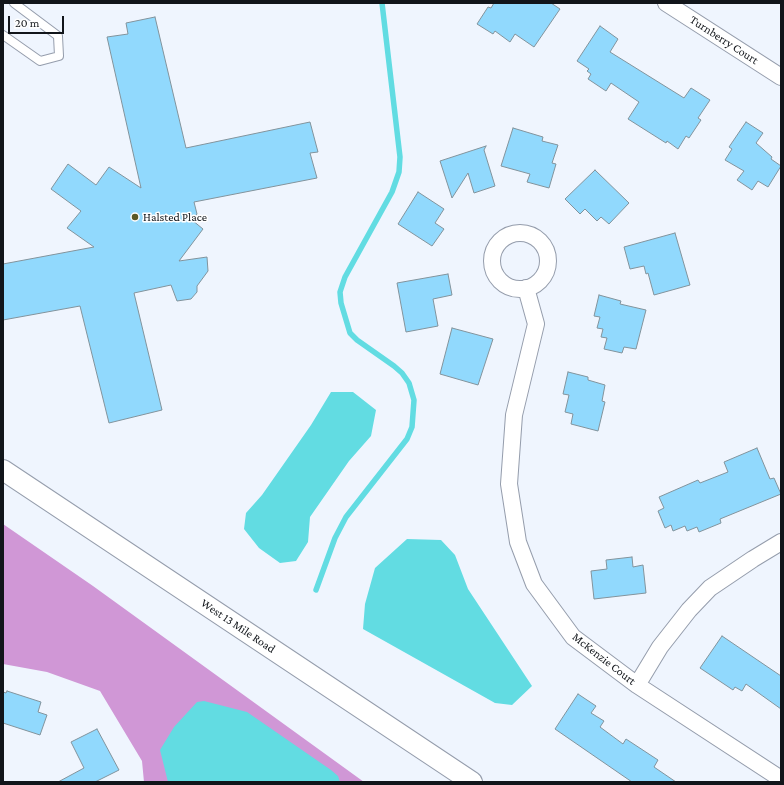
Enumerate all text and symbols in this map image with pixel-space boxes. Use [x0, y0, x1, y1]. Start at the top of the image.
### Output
scale bar [10, 8, 66, 34]
street label: Turnberry Court [687, 12, 761, 68]
text: 20 m [15, 16, 39, 30]
place label: Halsted Place [143, 210, 207, 224]
marker: Halsted Place [130, 212, 140, 222]
street label: West 13 Mile Road [198, 596, 278, 656]
street label: McKenzie Court [569, 630, 639, 688]

